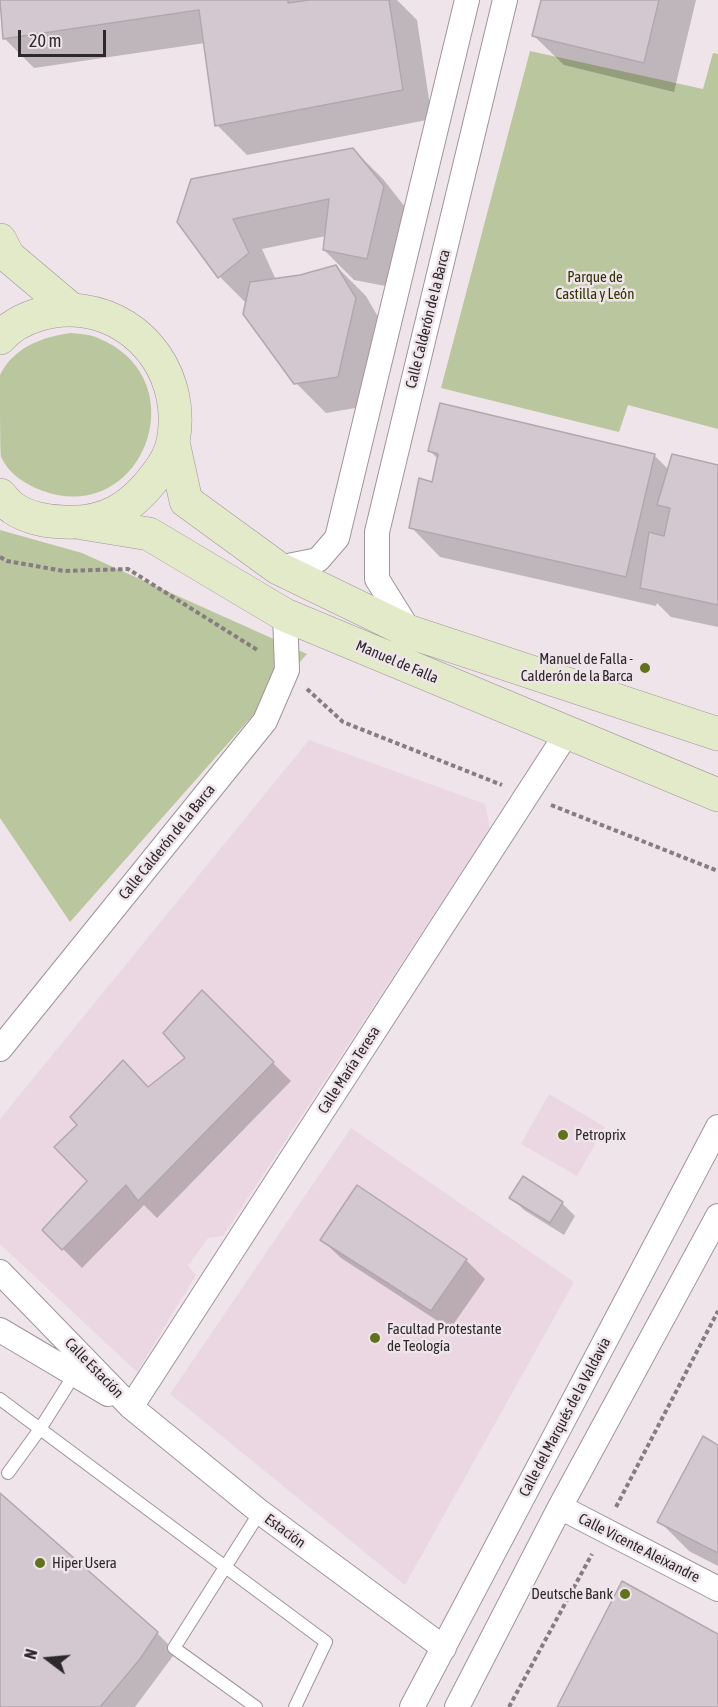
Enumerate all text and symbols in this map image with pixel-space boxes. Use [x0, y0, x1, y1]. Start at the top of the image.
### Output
scale bar [21, 18, 110, 56]
text: 20 m [29, 30, 61, 51]
street label: Calle Calderón de la Barca [402, 248, 454, 390]
park label: Parque de Castilla y León [556, 268, 634, 303]
street label: Manuel de Falla [353, 637, 441, 687]
place label: Manuel de Falla - Calderón de la Barca [521, 650, 633, 685]
marker: Manuel de Falla - Calderón de la Barca [638, 661, 652, 675]
street label: Calle Calderón de la Barca [115, 781, 219, 903]
street label: Calle María Teresa [314, 1023, 384, 1117]
place label: Petroprix [575, 1126, 626, 1144]
marker: Petroprix [556, 1128, 570, 1142]
place label: Facultad Protestante de Teología [387, 1320, 502, 1355]
marker: Facultad Protestante de Teología [368, 1331, 382, 1345]
street label: Calle Estación [61, 1334, 127, 1402]
street label: Calle del Marqués de la Valdavia [515, 1334, 615, 1500]
street label: Estación [261, 1510, 309, 1552]
street label: Calle Vicente Aleixandre [575, 1510, 703, 1586]
place label: Hiper Usera [52, 1554, 117, 1572]
marker: Hiper Usera [33, 1556, 47, 1570]
place label: Deutsche Bank [531, 1585, 613, 1603]
marker: Deutsche Bank [618, 1587, 632, 1601]
north arrow [18, 1629, 78, 1689]
text: N [21, 1647, 41, 1661]

